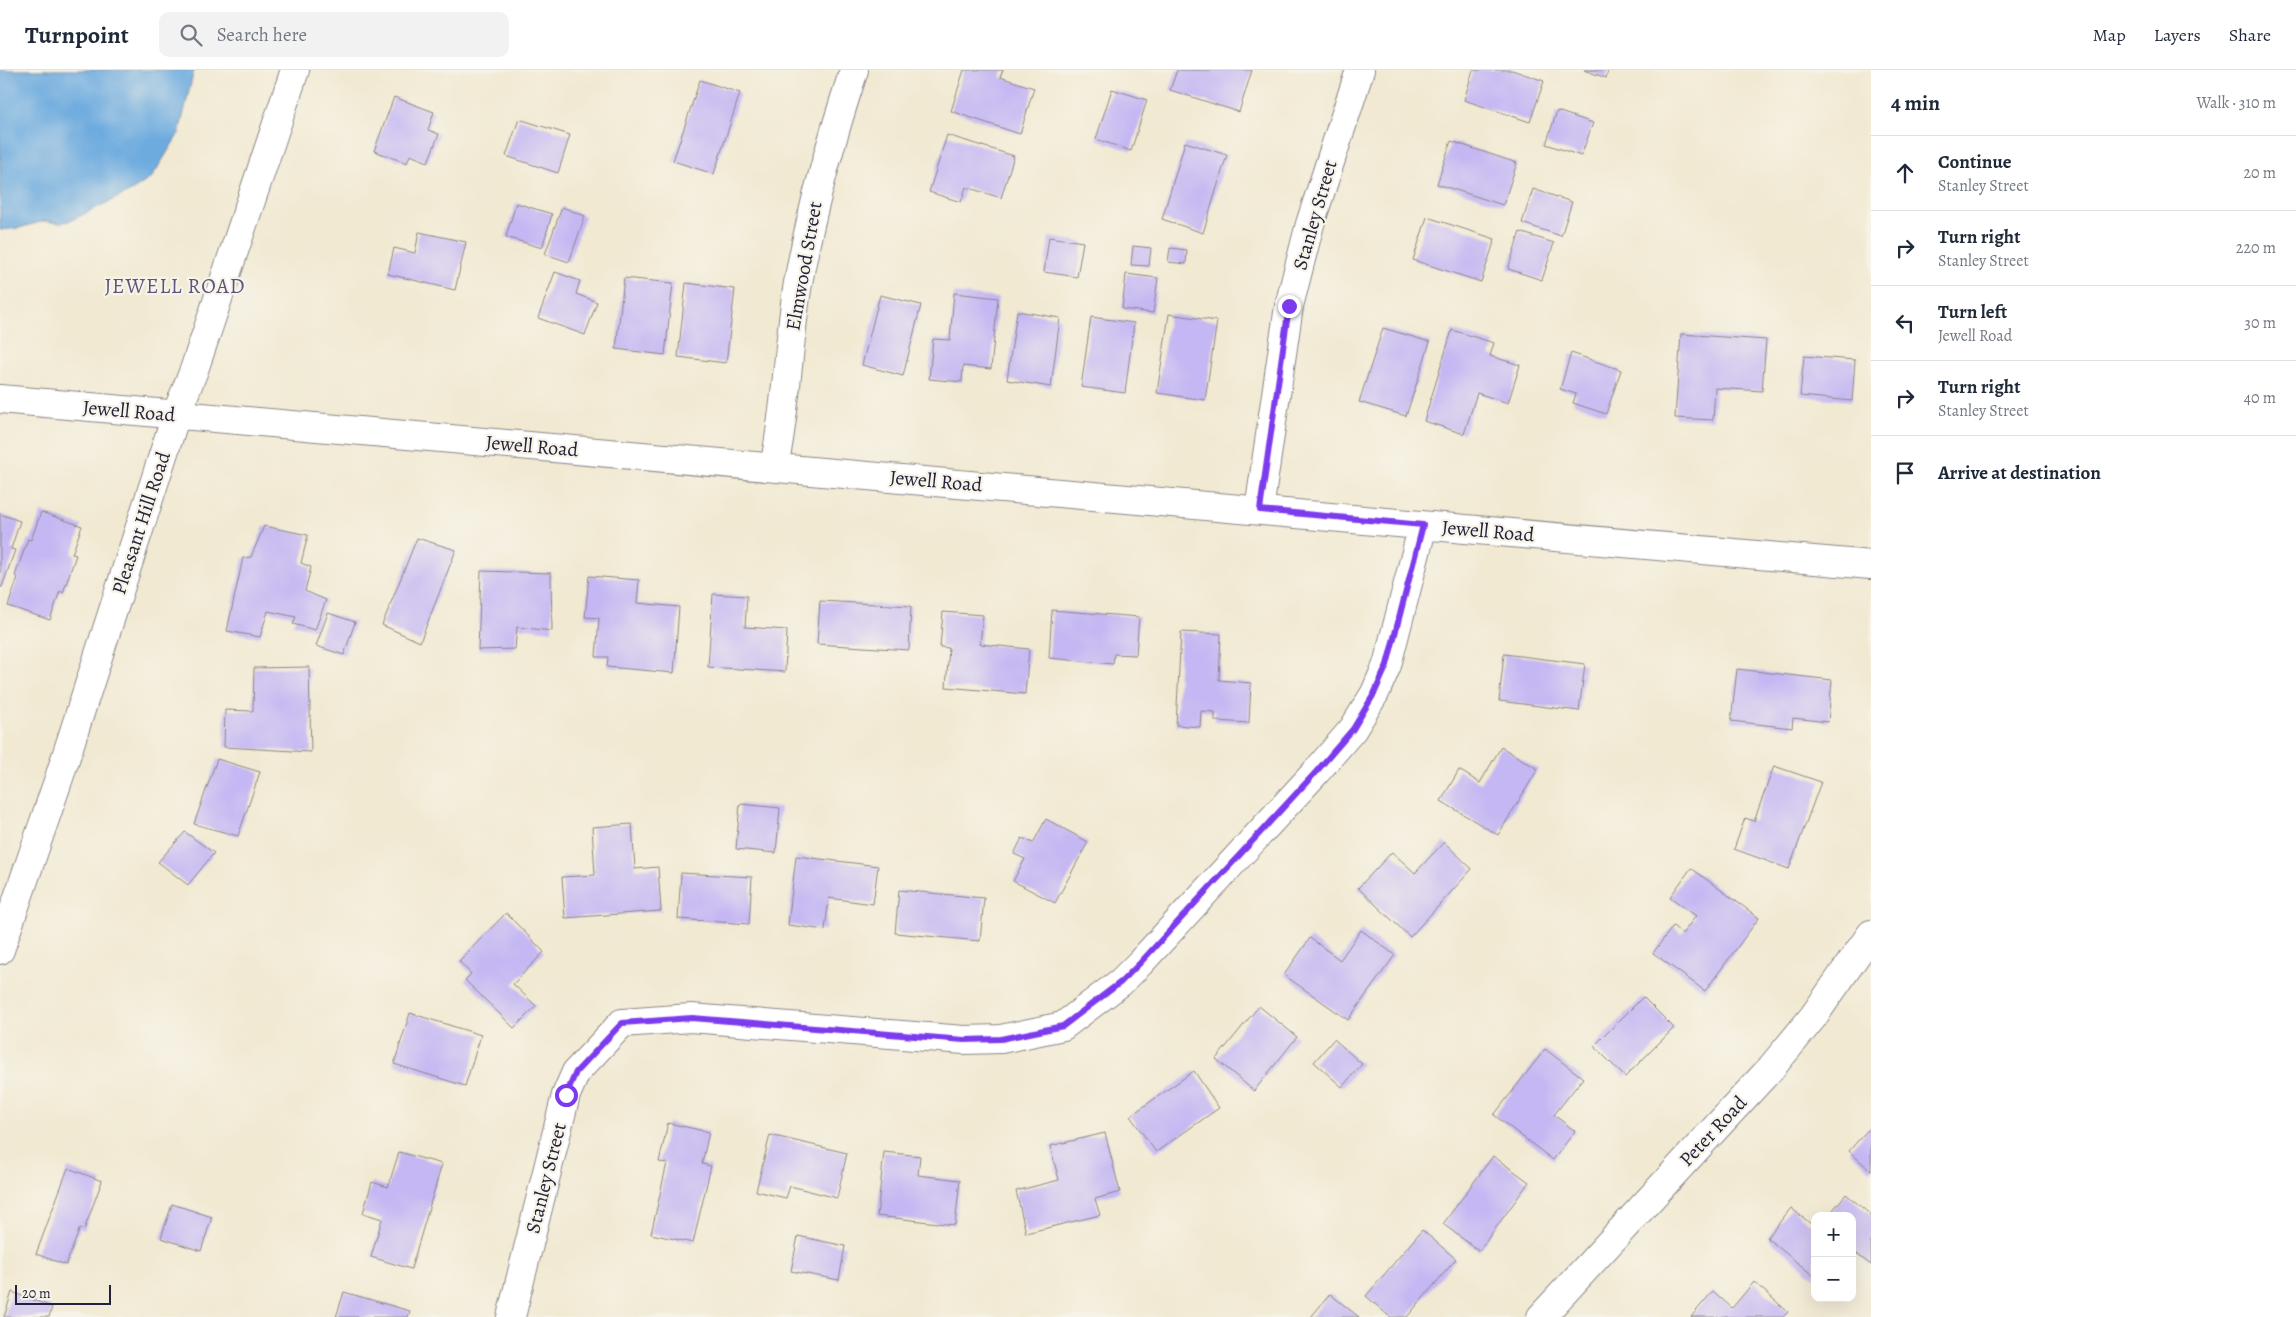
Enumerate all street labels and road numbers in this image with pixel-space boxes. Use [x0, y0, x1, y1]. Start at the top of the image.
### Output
street label: Stanley Street [1286, 156, 1344, 273]
street label: Elmwood Street [779, 199, 829, 333]
street label: Jewell Road [82, 394, 177, 429]
street label: Jewell Road [485, 429, 580, 464]
street label: Pleasant Hill Road [105, 448, 177, 598]
street label: Jewell Road [889, 464, 984, 499]
street label: Jewell Road [1441, 514, 1536, 549]
street label: Peter Road [1673, 1089, 1753, 1172]
street label: Stanley Street [519, 1119, 573, 1236]

